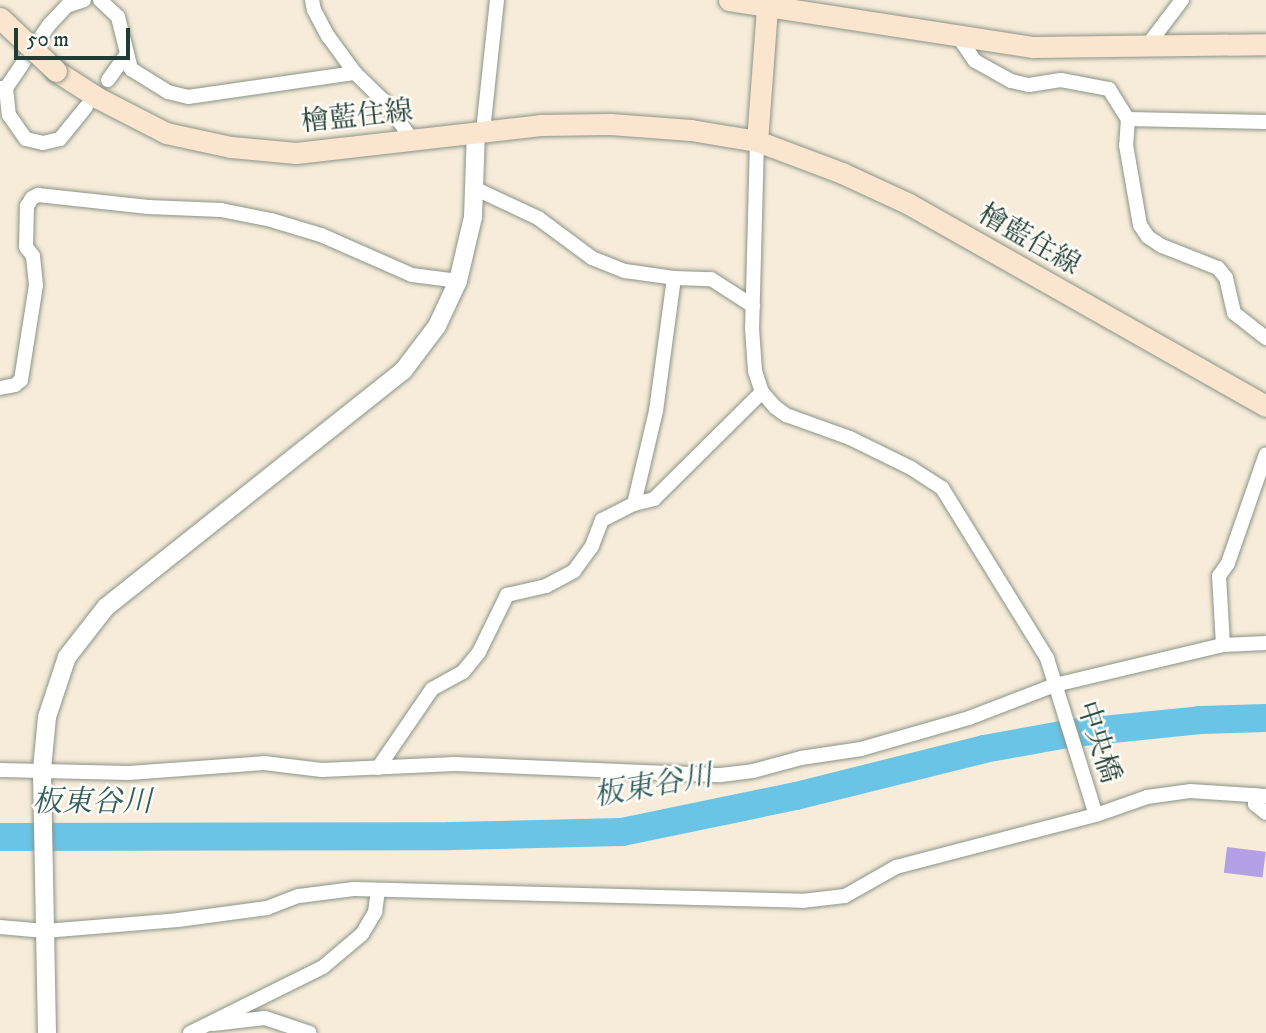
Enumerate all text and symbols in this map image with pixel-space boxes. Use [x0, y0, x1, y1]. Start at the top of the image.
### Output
scale bar [18, 14, 133, 58]
text: 50 m [27, 27, 69, 53]
street label: 檜藍住線 [300, 94, 414, 140]
street label: 檜藍住線 [972, 197, 1086, 283]
street label: 中央橋 [1069, 697, 1127, 787]
water label: 板東谷川 [591, 759, 715, 815]
water label: 板東谷川 [32, 785, 152, 821]

